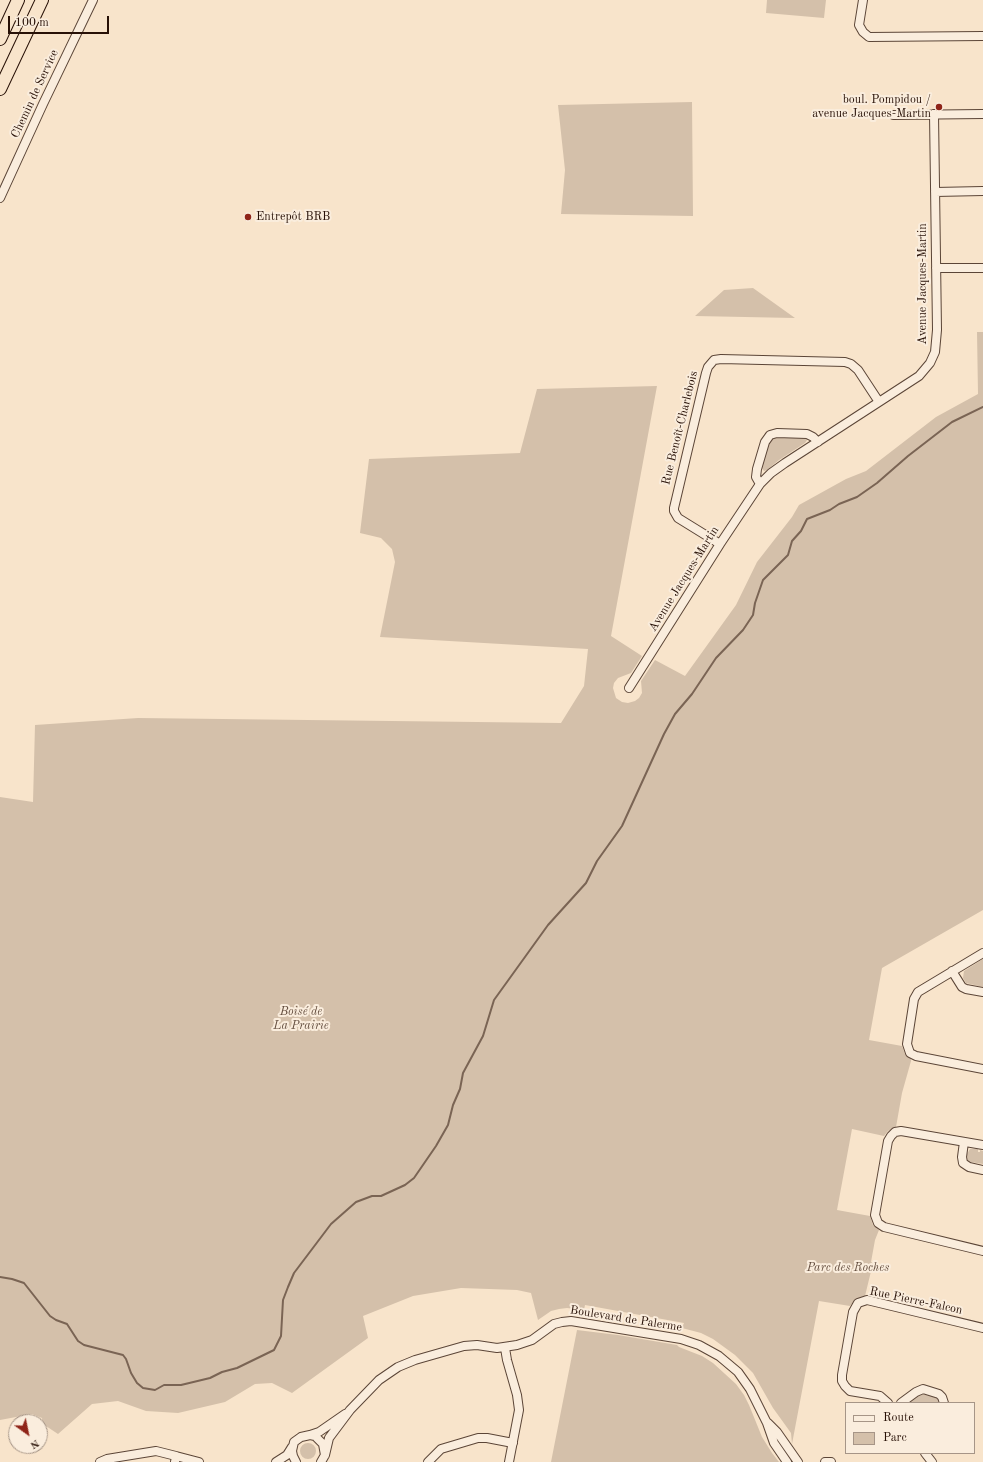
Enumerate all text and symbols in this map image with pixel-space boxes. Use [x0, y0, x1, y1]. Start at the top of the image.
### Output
scale bar [10, 8, 111, 34]
text: 100 m [15, 17, 49, 29]
street label: Chemin de Service [8, 47, 62, 141]
place label: boul. Pompidou / avenue Jacques-Martin [812, 93, 931, 121]
marker: boul. Pompidou / avenue Jacques-Martin [934, 102, 944, 112]
place label: Entrepôt BRB [256, 210, 330, 224]
marker: Entrepôt BRB [243, 212, 253, 222]
street label: Avenue Jacques-Martin [916, 223, 930, 345]
street label: Rue Benoît-Charlebois [659, 370, 701, 486]
street label: Avenue Jacques-Martin [646, 524, 722, 634]
park label: Boisé de La Prairie [273, 1005, 329, 1033]
park label: Parc des Roches [807, 1261, 889, 1275]
street label: Rue Pierre-Falcon [868, 1284, 964, 1318]
street label: Boulevard de Palerme [569, 1303, 683, 1335]
legend [845, 1402, 975, 1454]
text: Route [883, 1412, 914, 1424]
north arrow [8, 1414, 48, 1454]
text: Parc [883, 1432, 907, 1444]
text: N [28, 1437, 41, 1451]

